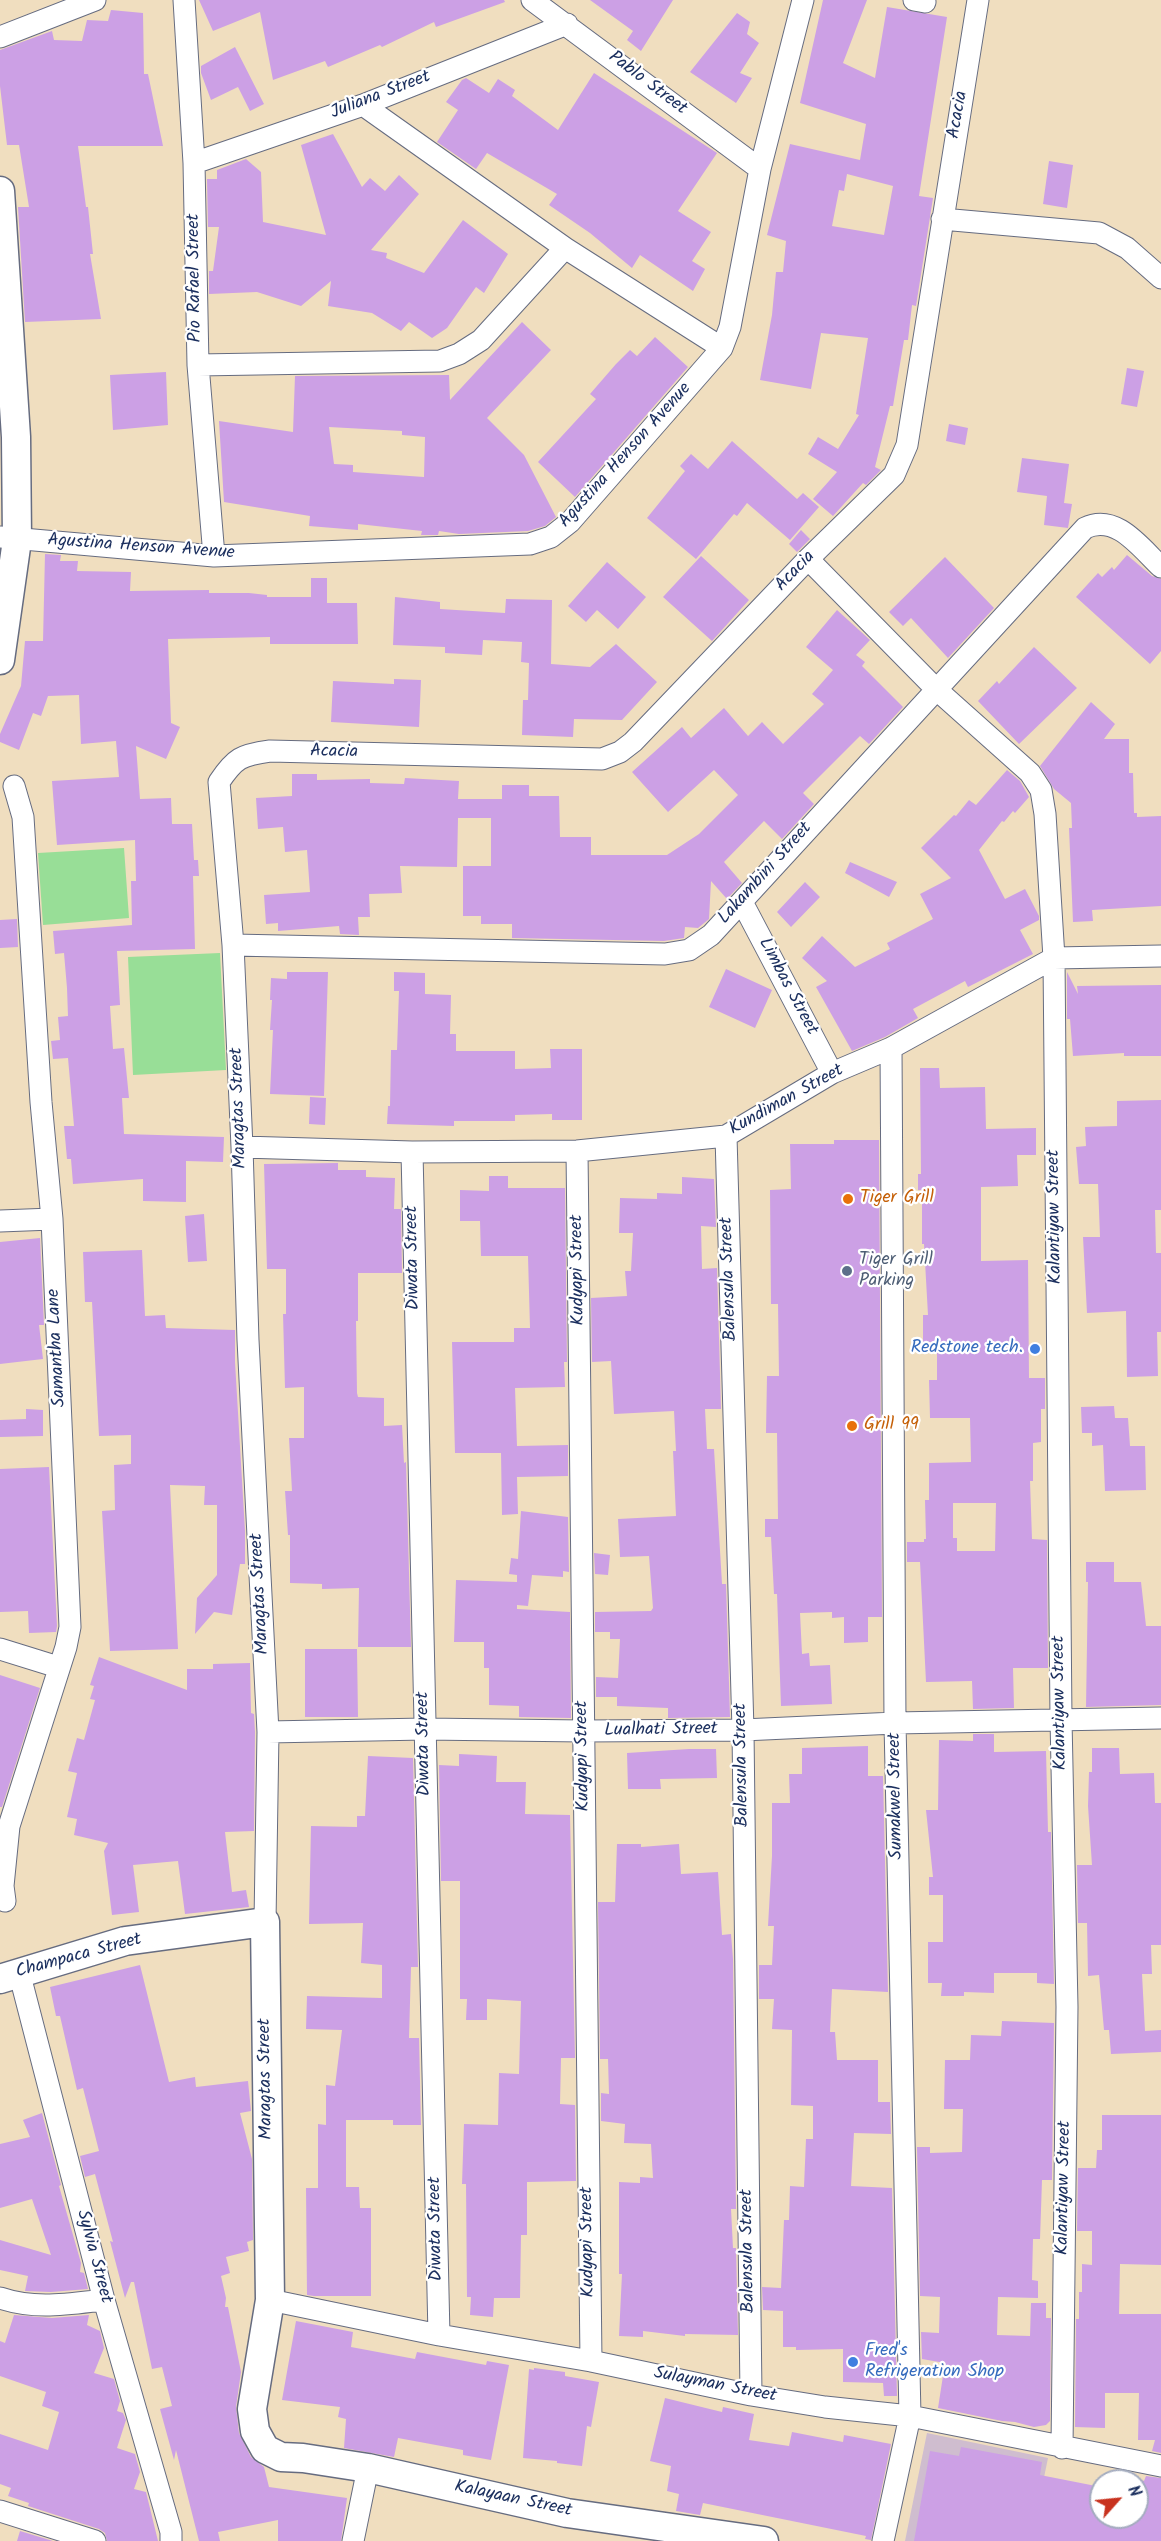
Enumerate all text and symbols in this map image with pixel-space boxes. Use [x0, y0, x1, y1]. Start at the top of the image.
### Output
street label: Pablo Street [603, 47, 691, 121]
street label: Juliana Street [328, 67, 434, 125]
street label: Acacia [944, 89, 974, 141]
street label: Pio Rafael Street [184, 213, 208, 343]
street label: Agustina Henson Avenue [555, 379, 697, 533]
street label: Agustina Henson Avenue [47, 531, 235, 565]
street label: Acacia [772, 547, 820, 597]
street label: Acacia [310, 742, 358, 764]
street label: Lakambini Street [714, 818, 818, 930]
street label: Limbas Street [752, 935, 822, 1039]
street label: Maragtas Street [227, 1047, 253, 1169]
street label: Kundiman Street [726, 1061, 848, 1141]
street label: Kalantiyaw Street [1044, 1150, 1068, 1284]
place label: Tiger Grill [860, 1188, 934, 1210]
marker: Tiger Grill [841, 1192, 855, 1206]
street label: Diwata Street [402, 1205, 426, 1311]
street label: Kudyapi Street [567, 1214, 591, 1326]
street label: Balensula Street [717, 1217, 743, 1341]
place label: Tiger Grill Parking [859, 1250, 933, 1292]
marker: Tiger Grill Parking [840, 1264, 854, 1278]
street label: Samantha Lane [44, 1288, 72, 1408]
place label: Redstone tech. [911, 1338, 1023, 1360]
marker: Redstone tech. [1028, 1342, 1042, 1356]
place label: Grill 99 [864, 1415, 919, 1437]
marker: Grill 99 [845, 1419, 859, 1433]
street label: Maragtas Street [247, 1533, 275, 1655]
street label: Kalantiyaw Street [1049, 1636, 1073, 1770]
street label: Diwata Street [413, 1691, 437, 1797]
street label: Kudyapi Street [572, 1700, 596, 1812]
street label: Balensula Street [731, 1703, 755, 1827]
street label: Lualhati Street [604, 1719, 718, 1743]
street label: Sumakwel Street [885, 1732, 909, 1860]
street label: Champaca Street [14, 1930, 144, 1984]
street label: Maragtas Street [255, 2018, 279, 2140]
street label: Kalantiyaw Street [1053, 2121, 1077, 2255]
street label: Diwata Street [425, 2176, 449, 2282]
street label: Kudyapi Street [577, 2186, 601, 2298]
street label: Balensula Street [737, 2189, 761, 2313]
street label: Sylvia Street [70, 2208, 116, 2306]
place label: Fred's Refrigeration Shop [865, 2341, 1004, 2384]
marker: Fred's Refrigeration Shop [846, 2355, 860, 2369]
street label: Sulayman Street [652, 2363, 778, 2409]
north arrow [1089, 2469, 1149, 2529]
street label: Kalayaan Street [452, 2477, 574, 2523]
text: N [1120, 2481, 1147, 2502]

